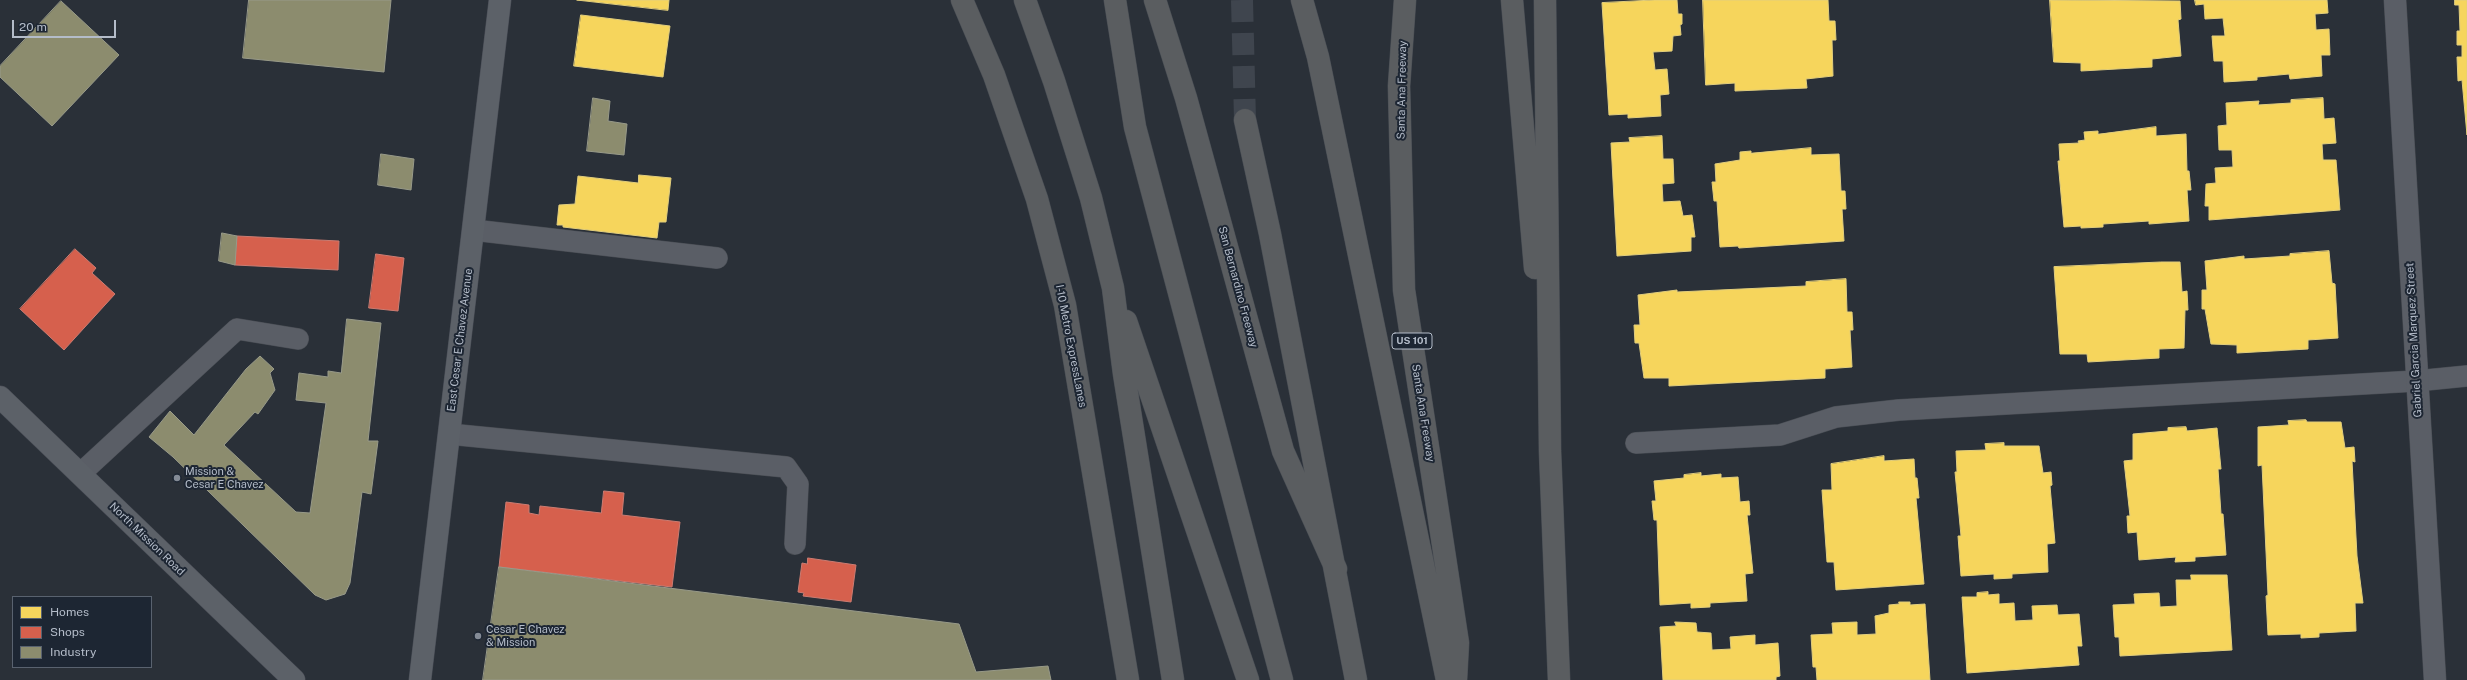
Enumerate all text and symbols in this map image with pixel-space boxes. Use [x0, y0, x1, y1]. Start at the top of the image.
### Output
scale bar [14, 12, 118, 38]
text: 20 m [19, 20, 47, 34]
street label: Santa Ana Freeway [1395, 41, 1409, 139]
street label: San Bernardino Freeway [1215, 225, 1261, 349]
street label: Gabriel Garcia Marquez Street [2403, 262, 2425, 418]
street label: East Cesar E Chavez Avenue [445, 268, 475, 412]
street label: I-10 Metro ExpressLanes [1053, 284, 1089, 408]
road number: US 101 [1392, 333, 1432, 349]
street label: Santa Ana Freeway [1409, 363, 1437, 463]
place label: Mission & Cesar E Chavez [185, 465, 264, 491]
marker: Mission & Cesar E Chavez [172, 473, 182, 483]
street label: North Mission Road [107, 500, 187, 578]
legend [12, 596, 152, 668]
text: Homes [50, 605, 89, 619]
place label: Cesar E Chavez & Mission [486, 623, 565, 649]
text: Shops [50, 625, 85, 639]
marker: Cesar E Chavez & Mission [473, 631, 483, 641]
text: Industry [50, 645, 96, 659]

